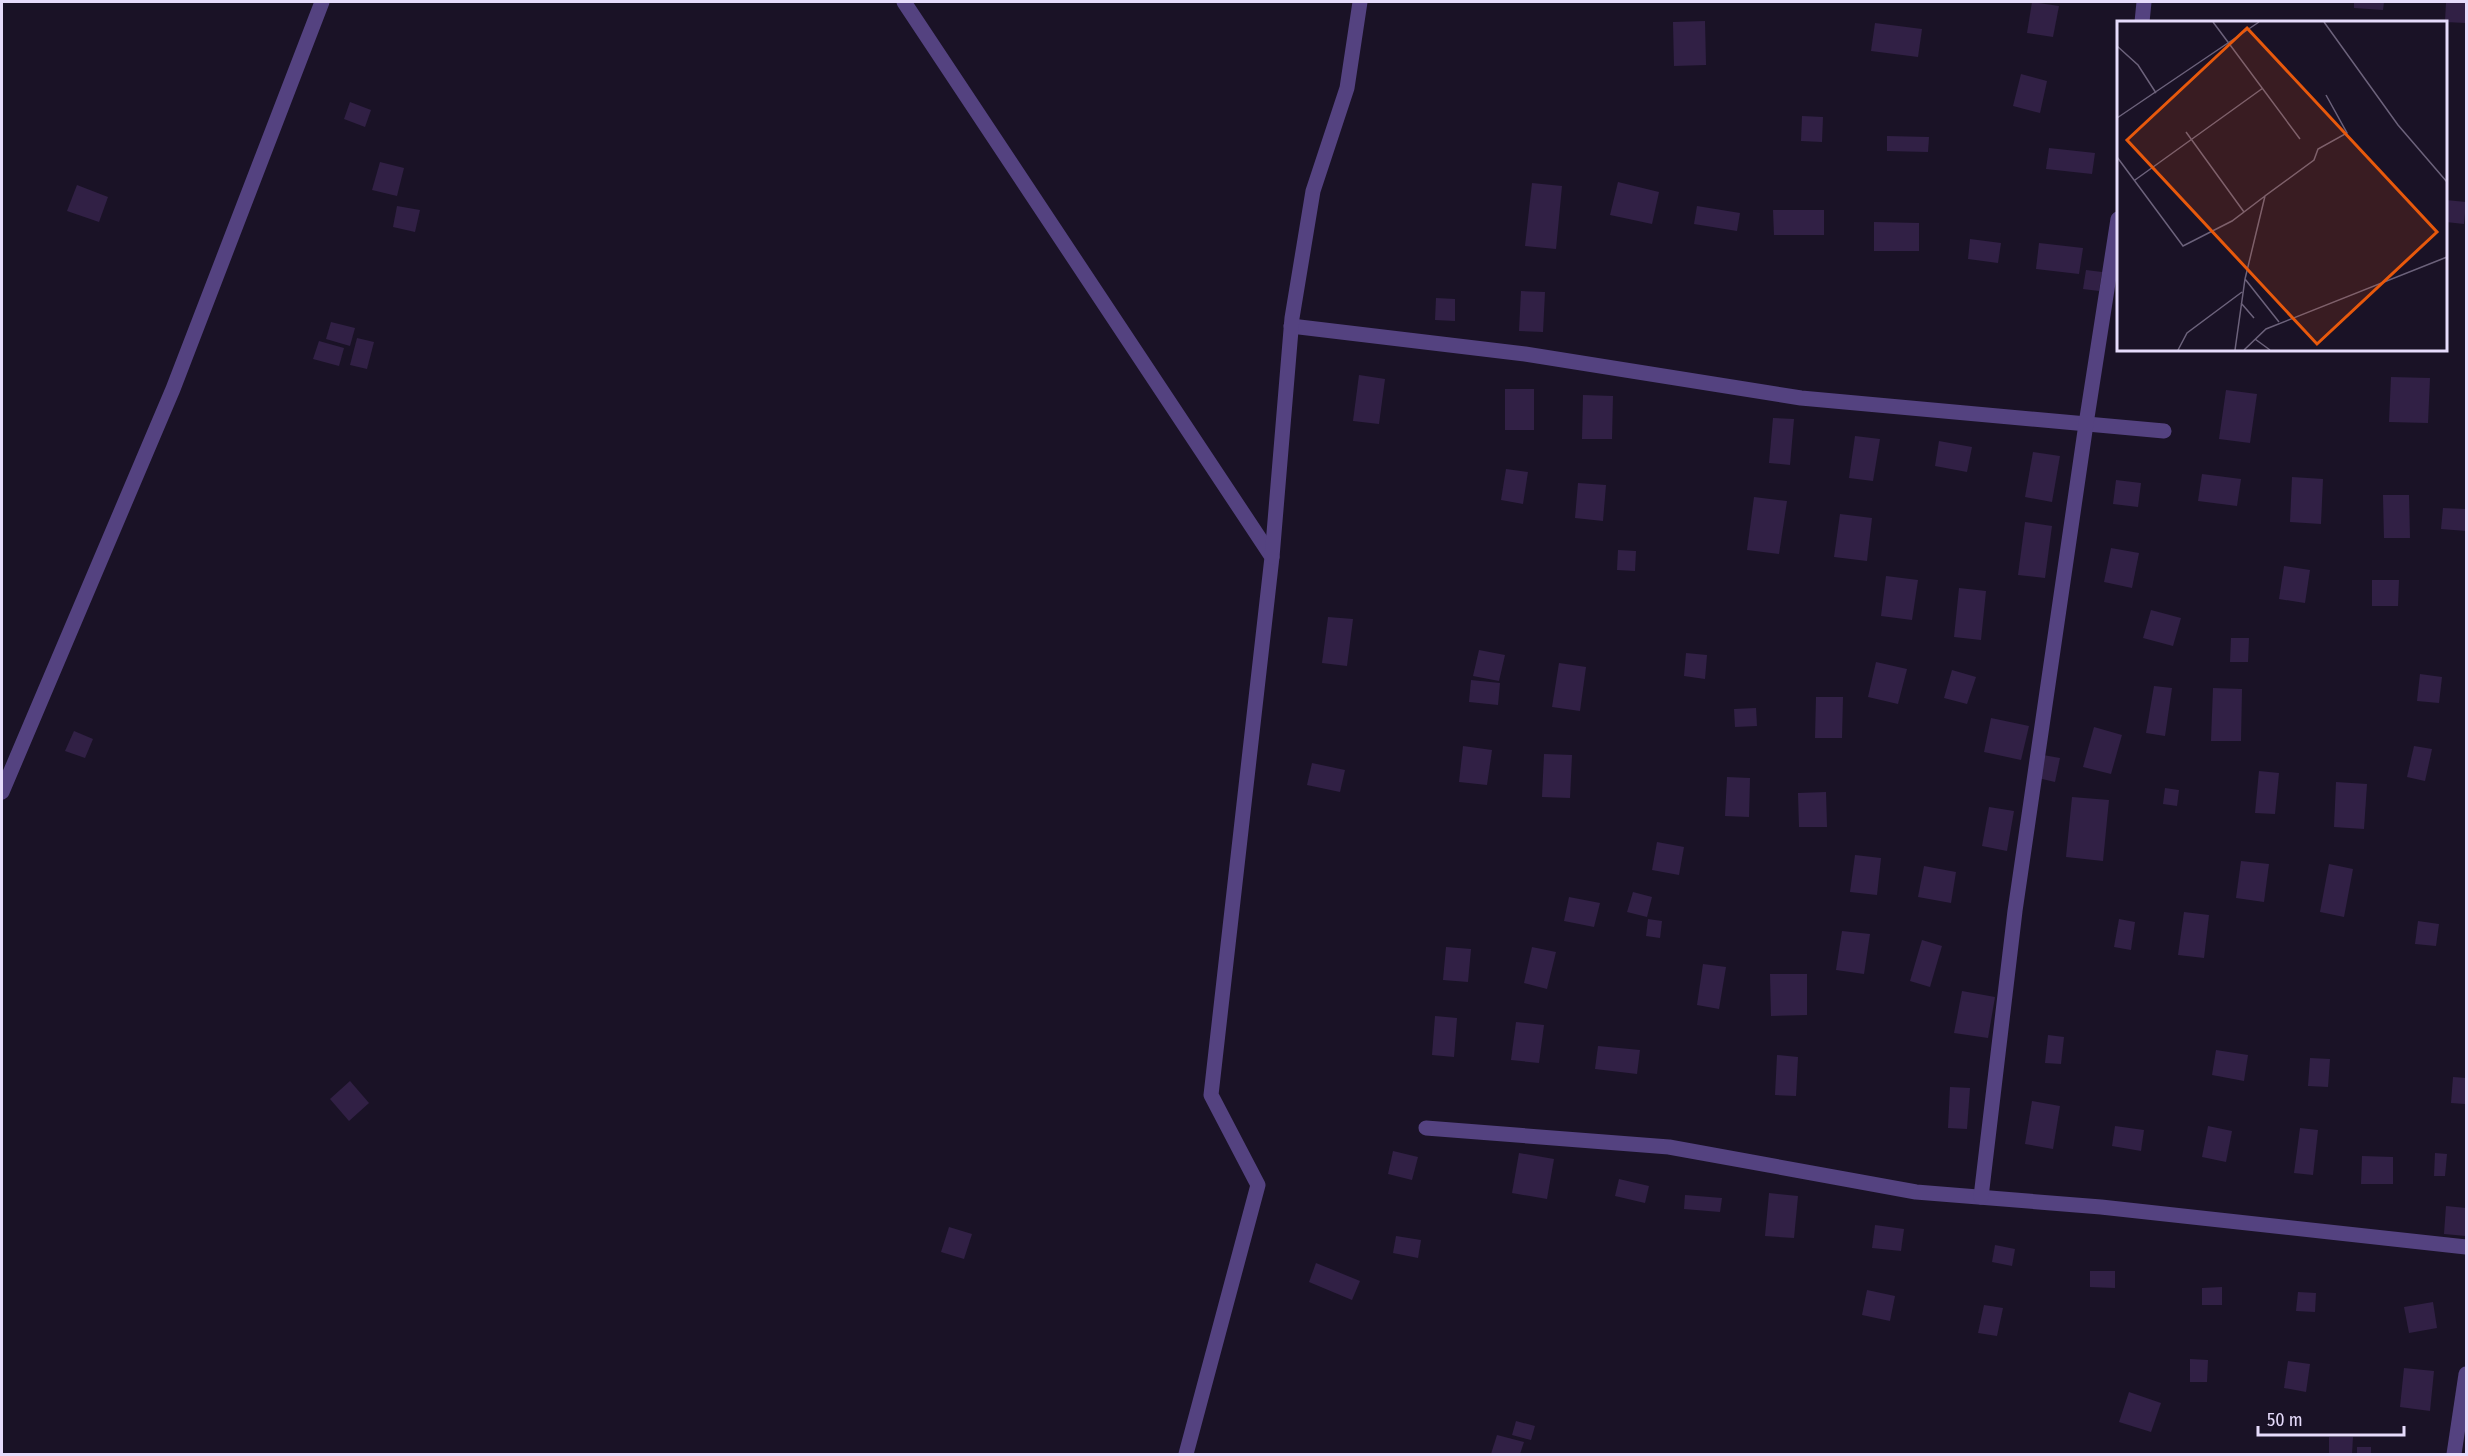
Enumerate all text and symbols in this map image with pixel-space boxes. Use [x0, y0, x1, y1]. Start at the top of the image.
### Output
inset map [2117, 21, 2447, 351]
scale bar [2258, 1399, 2404, 1437]
text: 50 m [2267, 1409, 2303, 1431]

